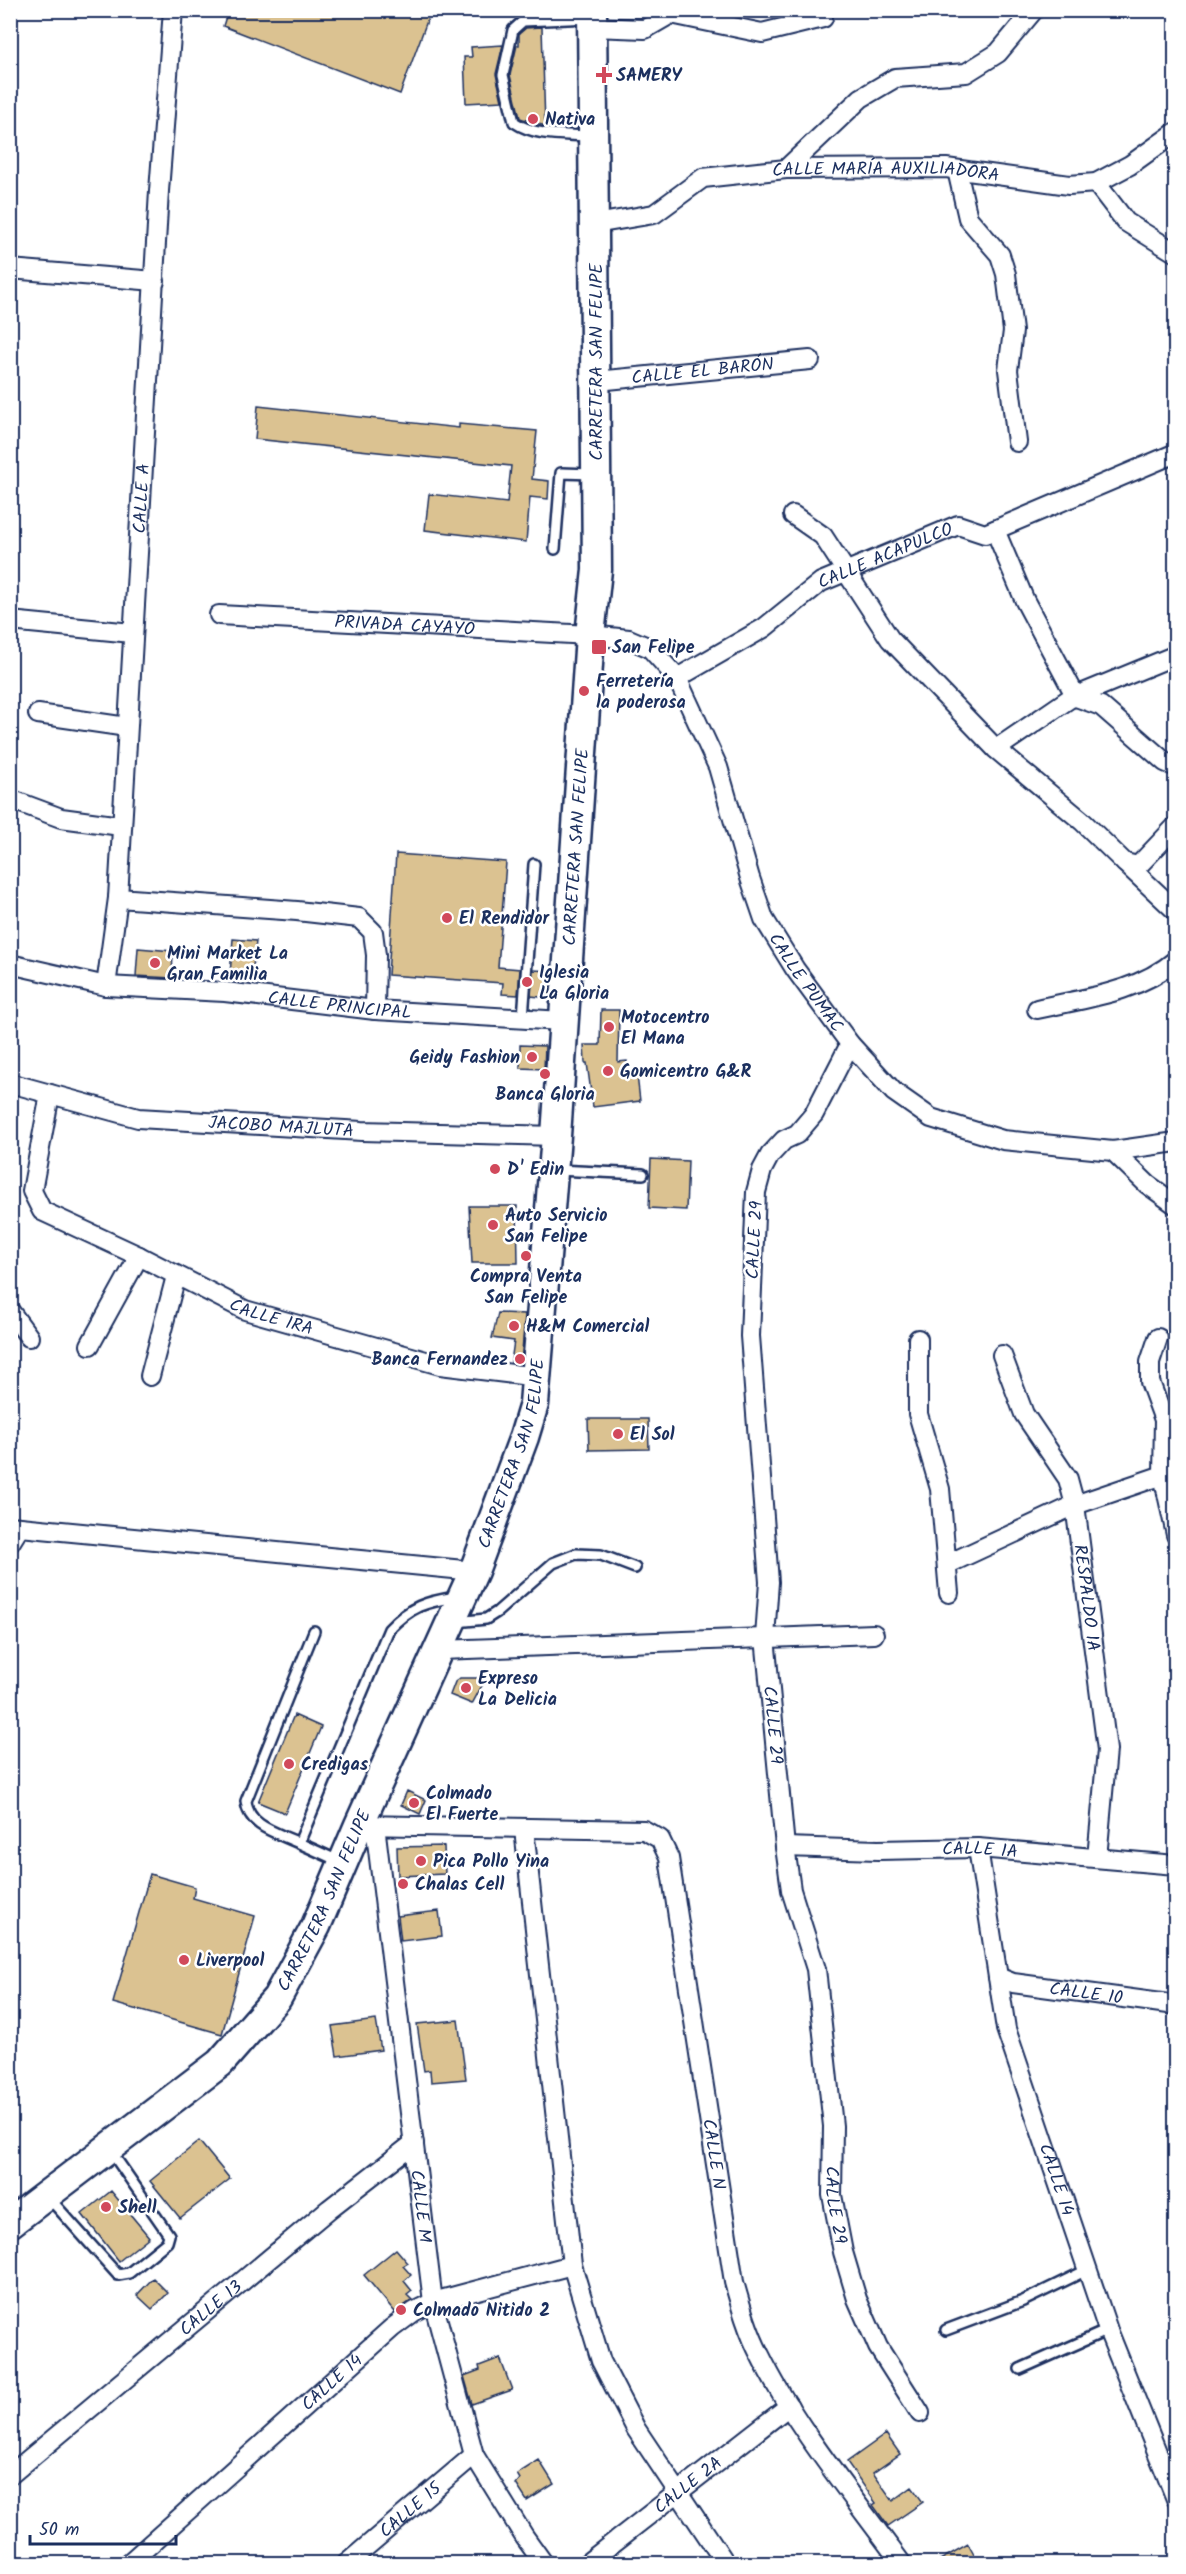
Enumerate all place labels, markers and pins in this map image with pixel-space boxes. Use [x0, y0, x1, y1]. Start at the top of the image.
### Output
place label: SAMERY [616, 62, 683, 91]
marker: SAMERY [597, 68, 611, 82]
place label: Nativa [545, 106, 595, 135]
marker: Nativa [526, 112, 540, 126]
place label: San Felipe [612, 634, 695, 663]
marker: San Felipe [590, 638, 608, 656]
place label: Ferretería la poderosa [596, 668, 686, 718]
marker: Ferretería la poderosa [577, 684, 591, 698]
place label: El Rendidor [459, 905, 551, 934]
marker: El Rendidor [440, 911, 454, 925]
place label: Mini Market La Gran Familia [167, 940, 288, 990]
marker: Mini Market La Gran Familia [148, 956, 162, 970]
place label: Iglesia La Gloria [539, 959, 609, 1009]
marker: Iglesia La Gloria [520, 975, 534, 989]
place label: Motocentro El Mana [621, 1004, 710, 1054]
marker: Motocentro El Mana [602, 1020, 616, 1034]
place label: Geidy Fashion [409, 1044, 520, 1073]
marker: Geidy Fashion [525, 1050, 539, 1064]
place label: Gomicentro G&R [620, 1058, 752, 1087]
marker: Gomicentro G&R [601, 1064, 615, 1078]
marker: Banca Gloria [538, 1067, 552, 1081]
place label: Banca Gloria [495, 1081, 595, 1110]
place label: D' Edin [507, 1156, 564, 1185]
marker: D' Edin [488, 1162, 502, 1176]
place label: Auto Servicio San Felipe [505, 1202, 608, 1252]
marker: Auto Servicio San Felipe [486, 1218, 500, 1232]
marker: Compra Venta San Felipe [519, 1249, 533, 1263]
place label: Compra Venta San Felipe [470, 1263, 582, 1313]
place label: H&M Comercial [526, 1313, 649, 1342]
marker: H&M Comercial [507, 1319, 521, 1333]
place label: Banca Fernandez [371, 1346, 508, 1375]
marker: Banca Fernandez [513, 1352, 527, 1366]
place label: El Sol [630, 1421, 675, 1450]
marker: El Sol [611, 1427, 625, 1441]
place label: Expreso La Delicia [478, 1665, 557, 1715]
marker: Expreso La Delicia [459, 1681, 473, 1695]
place label: Credigas [301, 1751, 369, 1780]
marker: Credigas [282, 1757, 296, 1771]
place label: Colmado El Fuerte [426, 1780, 499, 1830]
marker: Colmado El Fuerte [407, 1796, 421, 1810]
place label: Pica Pollo Yina [433, 1848, 549, 1877]
marker: Pica Pollo Yina [414, 1854, 428, 1868]
place label: Chalas Cell [415, 1871, 504, 1900]
marker: Chalas Cell [396, 1877, 410, 1891]
place label: Liverpool [196, 1947, 265, 1976]
marker: Liverpool [177, 1953, 191, 1967]
place label: Shell [118, 2194, 157, 2223]
marker: Shell [99, 2200, 113, 2214]
place label: Colmado Nitido 2 [413, 2297, 550, 2326]
marker: Colmado Nitido 2 [394, 2303, 408, 2317]

